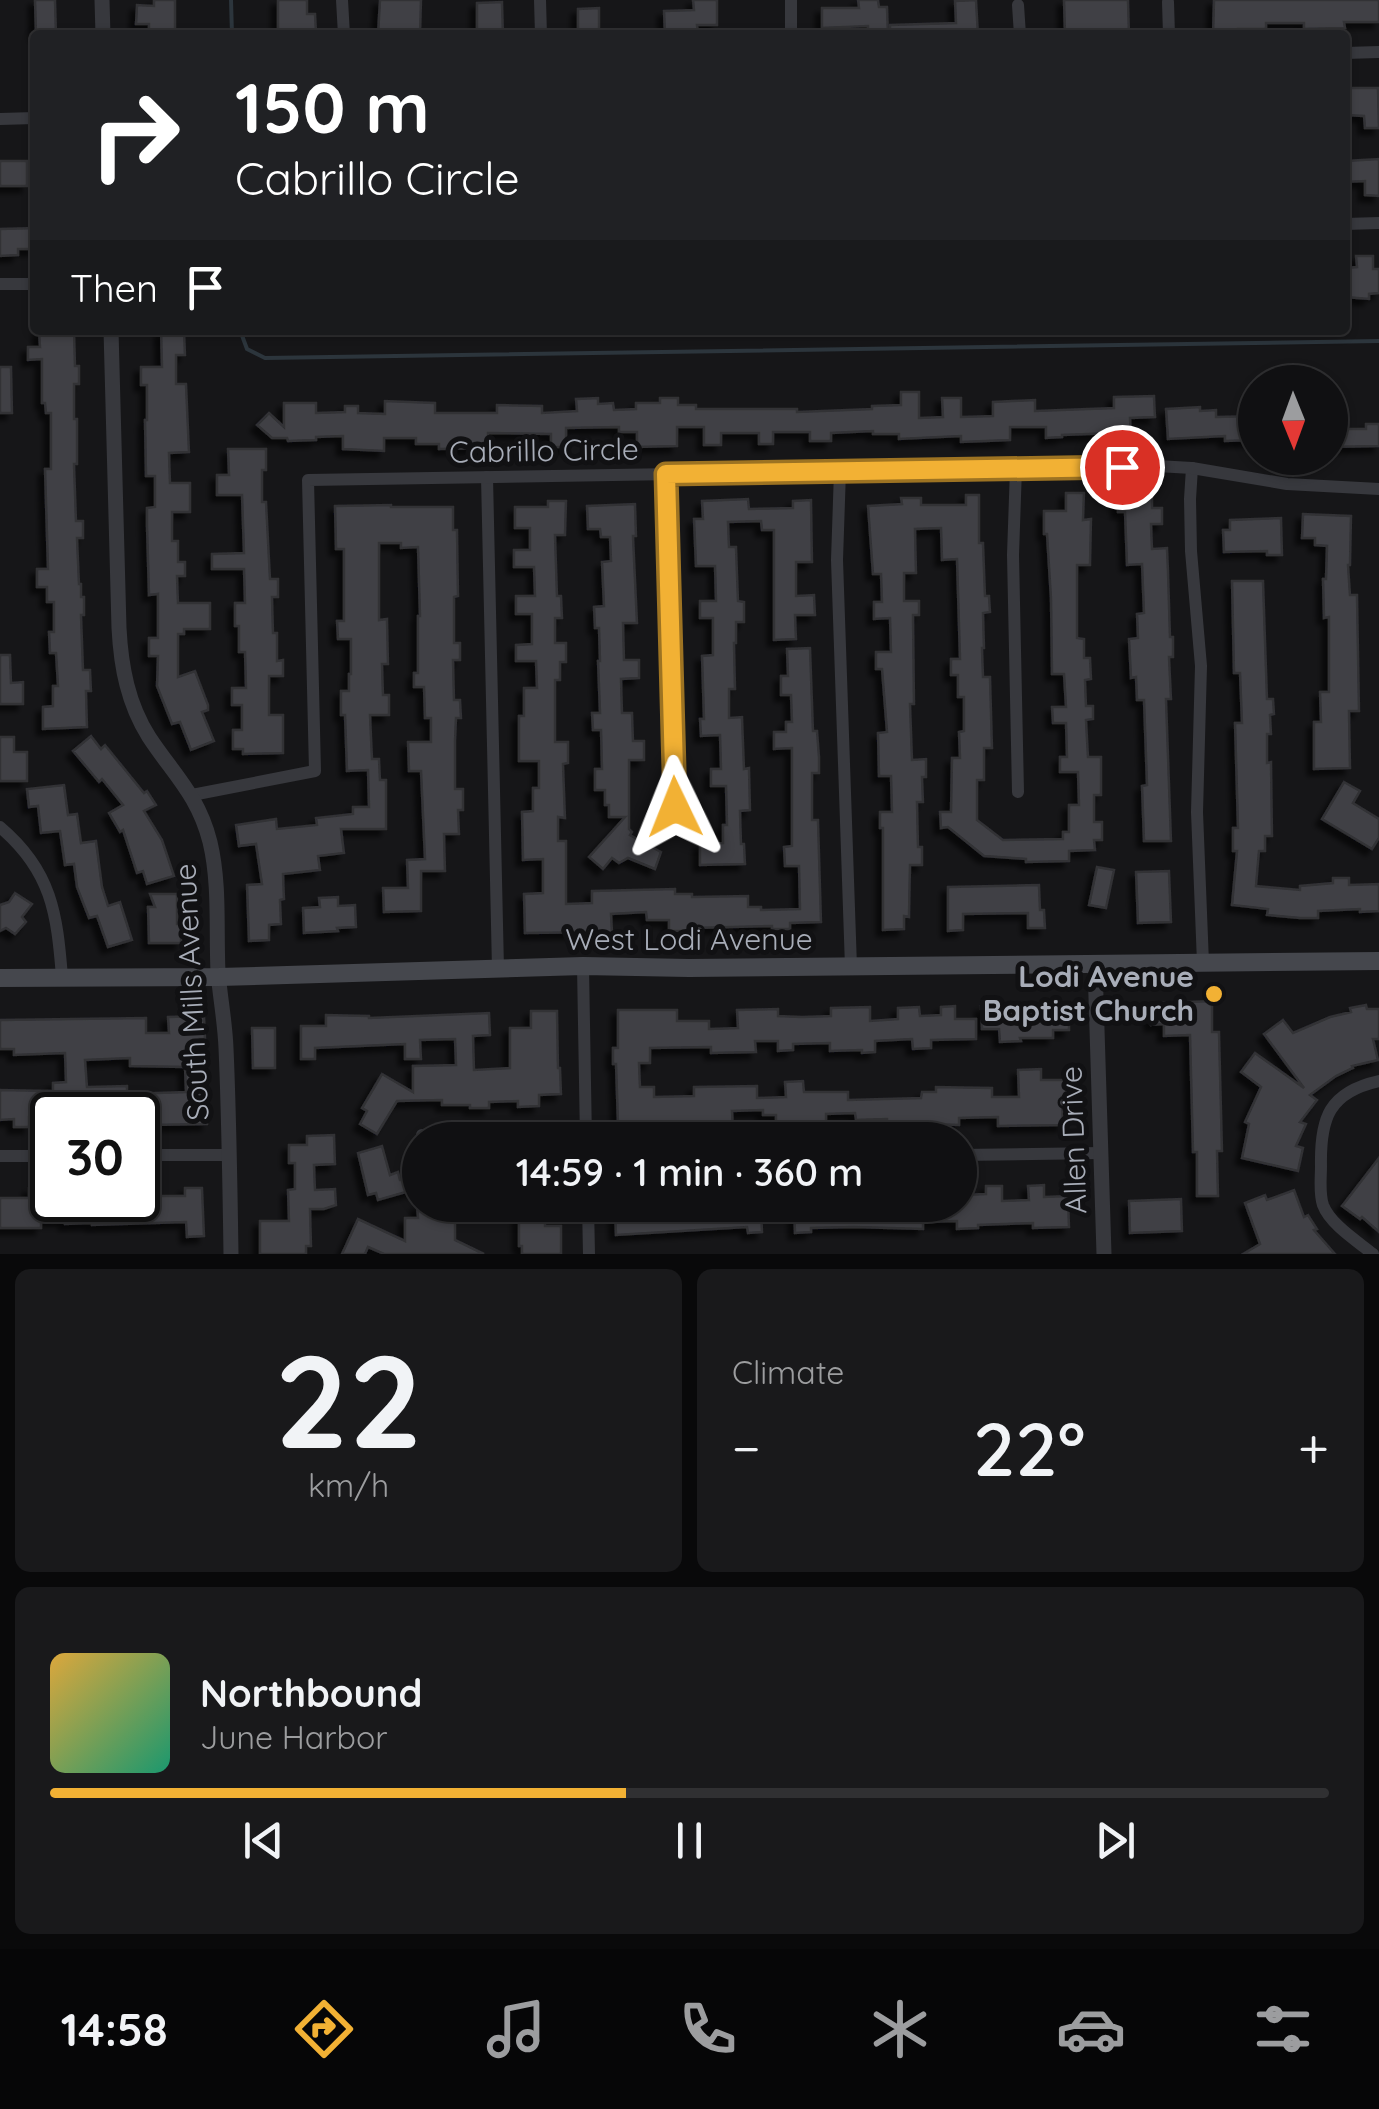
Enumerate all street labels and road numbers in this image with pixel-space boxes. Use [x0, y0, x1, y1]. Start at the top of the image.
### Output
street label: Cabrillo Circle [449, 429, 639, 471]
street label: South Mills Avenue [165, 863, 217, 1122]
street label: West Lodi Avenue [565, 920, 813, 958]
street label: Allen Drive [1051, 1066, 1095, 1214]

